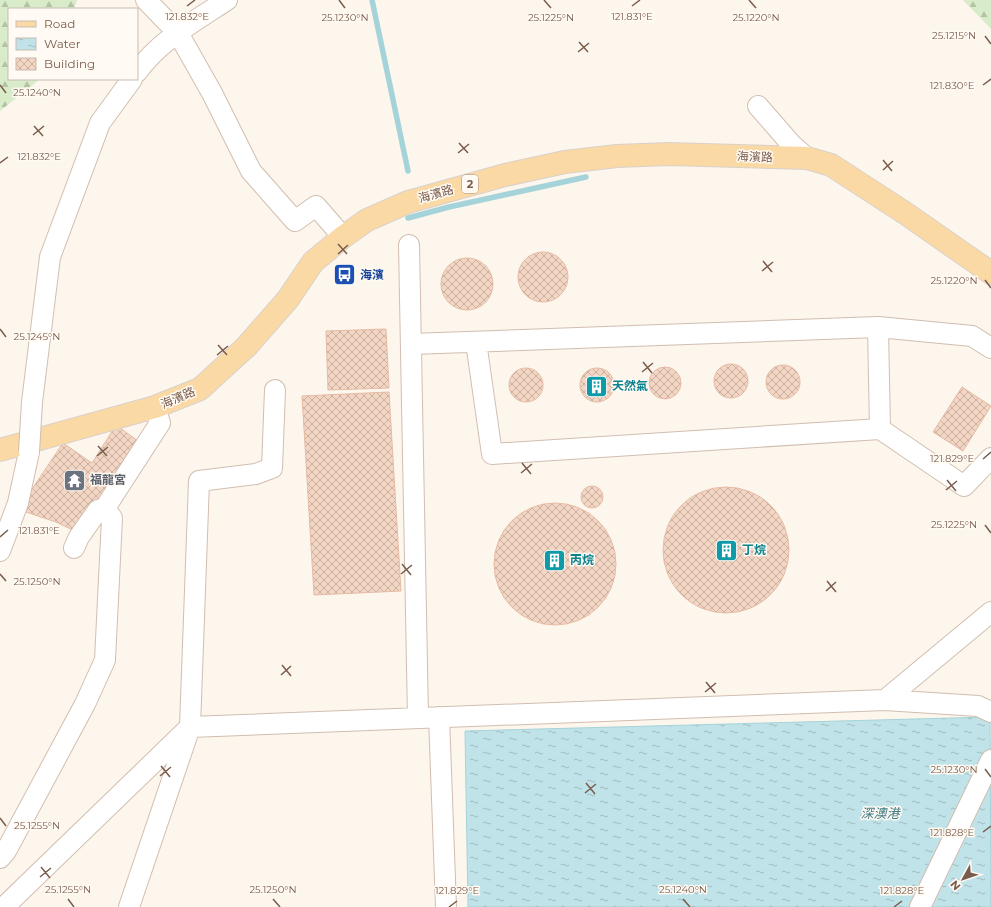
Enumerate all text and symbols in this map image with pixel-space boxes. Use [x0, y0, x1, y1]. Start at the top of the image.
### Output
legend [8, 8, 138, 80]
text: 121.832°E [165, 10, 209, 23]
text: 121.831°E [611, 10, 653, 23]
text: 25.1230°N [321, 11, 369, 24]
text: 25.1225°N [528, 11, 574, 24]
text: 25.1220°N [732, 11, 780, 24]
text: Road [44, 16, 75, 31]
text: 25.1215°N [932, 29, 976, 42]
text: Water [44, 36, 81, 51]
text: Building [44, 56, 95, 71]
text: 121.830°E [930, 79, 975, 92]
text: 25.1240°N [13, 86, 61, 99]
street label: 海濱路 [737, 148, 773, 165]
text: 121.832°E [17, 150, 61, 163]
road number: 2 [462, 175, 478, 193]
street label: 海濱路 [416, 181, 455, 206]
bus stop icon: 海濱 [331, 262, 357, 288]
place label: 海濱 [360, 267, 384, 282]
text: 25.1220°N [930, 274, 978, 287]
text: 25.1245°N [14, 330, 60, 343]
building icon: 天然氣 [584, 373, 610, 399]
place label: 天然氣 [612, 378, 648, 393]
street label: 海濱路 [158, 384, 197, 411]
text: 121.829°E [930, 452, 974, 465]
temple icon: 福龍宮 [62, 467, 88, 493]
place label: 福龍宮 [90, 472, 126, 487]
text: 25.1225°N [931, 518, 977, 531]
text: 121.831°E [18, 524, 60, 537]
building icon: 丁烷 [713, 537, 739, 563]
place label: 丁烷 [742, 542, 766, 557]
building icon: 丙烷 [542, 547, 568, 573]
place label: 丙烷 [570, 552, 594, 567]
text: 25.1250°N [13, 575, 61, 588]
text: 25.1230°N [930, 763, 978, 776]
water label: 深澳港 [860, 805, 901, 821]
text: 25.1255°N [14, 819, 60, 832]
text: 121.828°E [930, 826, 975, 839]
north arrow [943, 859, 983, 899]
text: N [947, 878, 964, 893]
text: 25.1255°N [45, 883, 91, 896]
text: 25.1250°N [249, 883, 297, 896]
text: 25.1240°N [659, 883, 707, 896]
text: 121.829°E [435, 884, 479, 897]
text: 121.828°E [880, 884, 925, 897]

